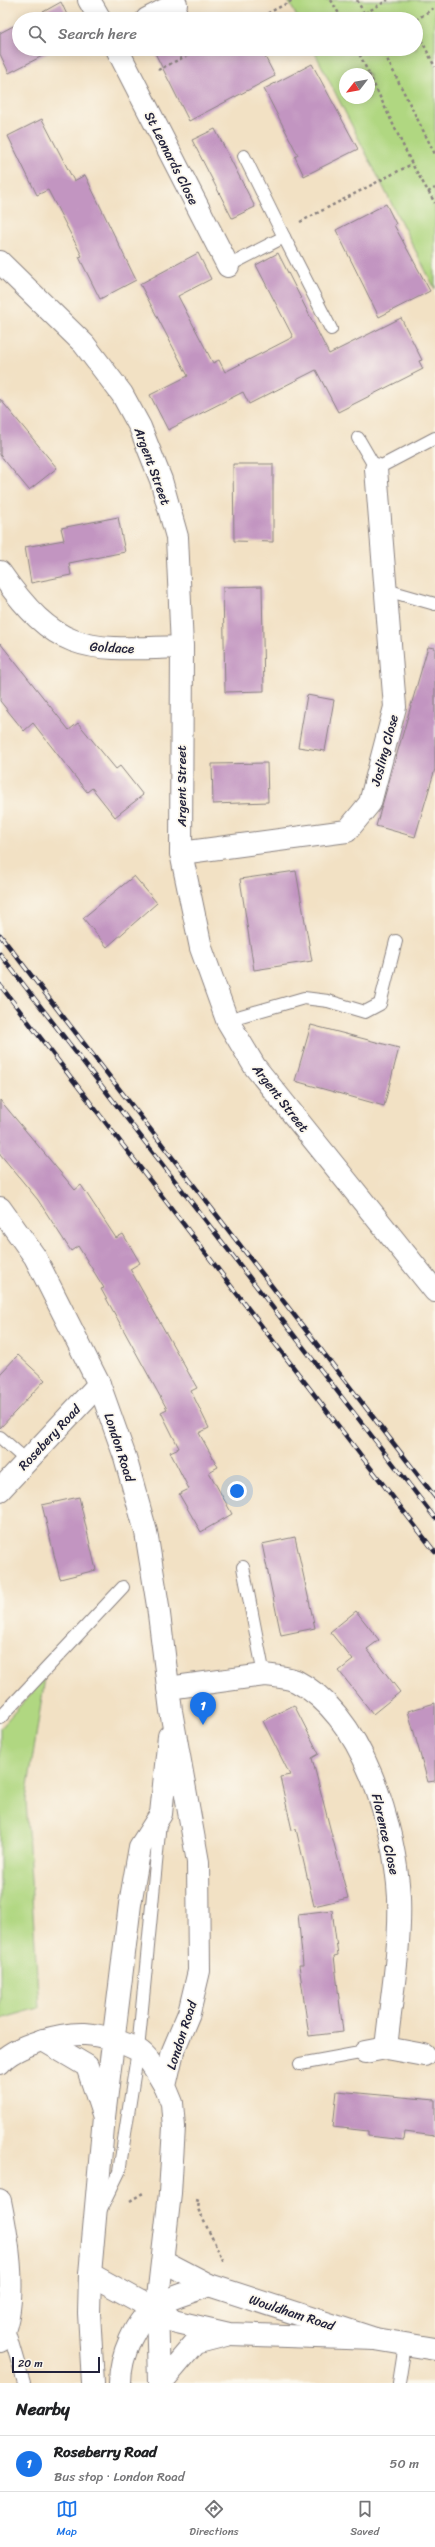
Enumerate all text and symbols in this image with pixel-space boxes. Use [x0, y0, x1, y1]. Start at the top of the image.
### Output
search box [12, 12, 423, 56]
text: Search here [58, 21, 137, 47]
icon: search [26, 23, 48, 45]
north arrow [339, 68, 375, 104]
street label: St Leonards Close [138, 107, 205, 209]
street label: Argent Street [127, 423, 177, 509]
street label: Goldace [89, 635, 135, 660]
street label: Josling Close [364, 711, 405, 789]
street label: Argent Street [170, 745, 193, 828]
street label: Argent Street [246, 1058, 315, 1138]
street label: Rosebery Road [12, 1398, 87, 1476]
street label: London Road [98, 1410, 142, 1486]
your location [227, 1481, 247, 1501]
pin: 1 [190, 1692, 216, 1725]
street label: Florence Close [365, 1791, 406, 1877]
street label: London Road [160, 1997, 204, 2073]
street label: Wouldham Road [246, 2288, 339, 2337]
text: 20 m [18, 2354, 43, 2373]
scale bar [12, 2355, 100, 2374]
text: Nearby [16, 2394, 70, 2424]
text: Roseberry Road [54, 2439, 157, 2465]
text: 1 [26, 2452, 32, 2475]
text: 50 m [389, 2452, 419, 2475]
text: Bus stop · London Road [54, 2465, 185, 2488]
tab: Map [56, 2498, 78, 2541]
tab: Directions [189, 2498, 239, 2541]
tab: Saved [350, 2498, 379, 2541]

